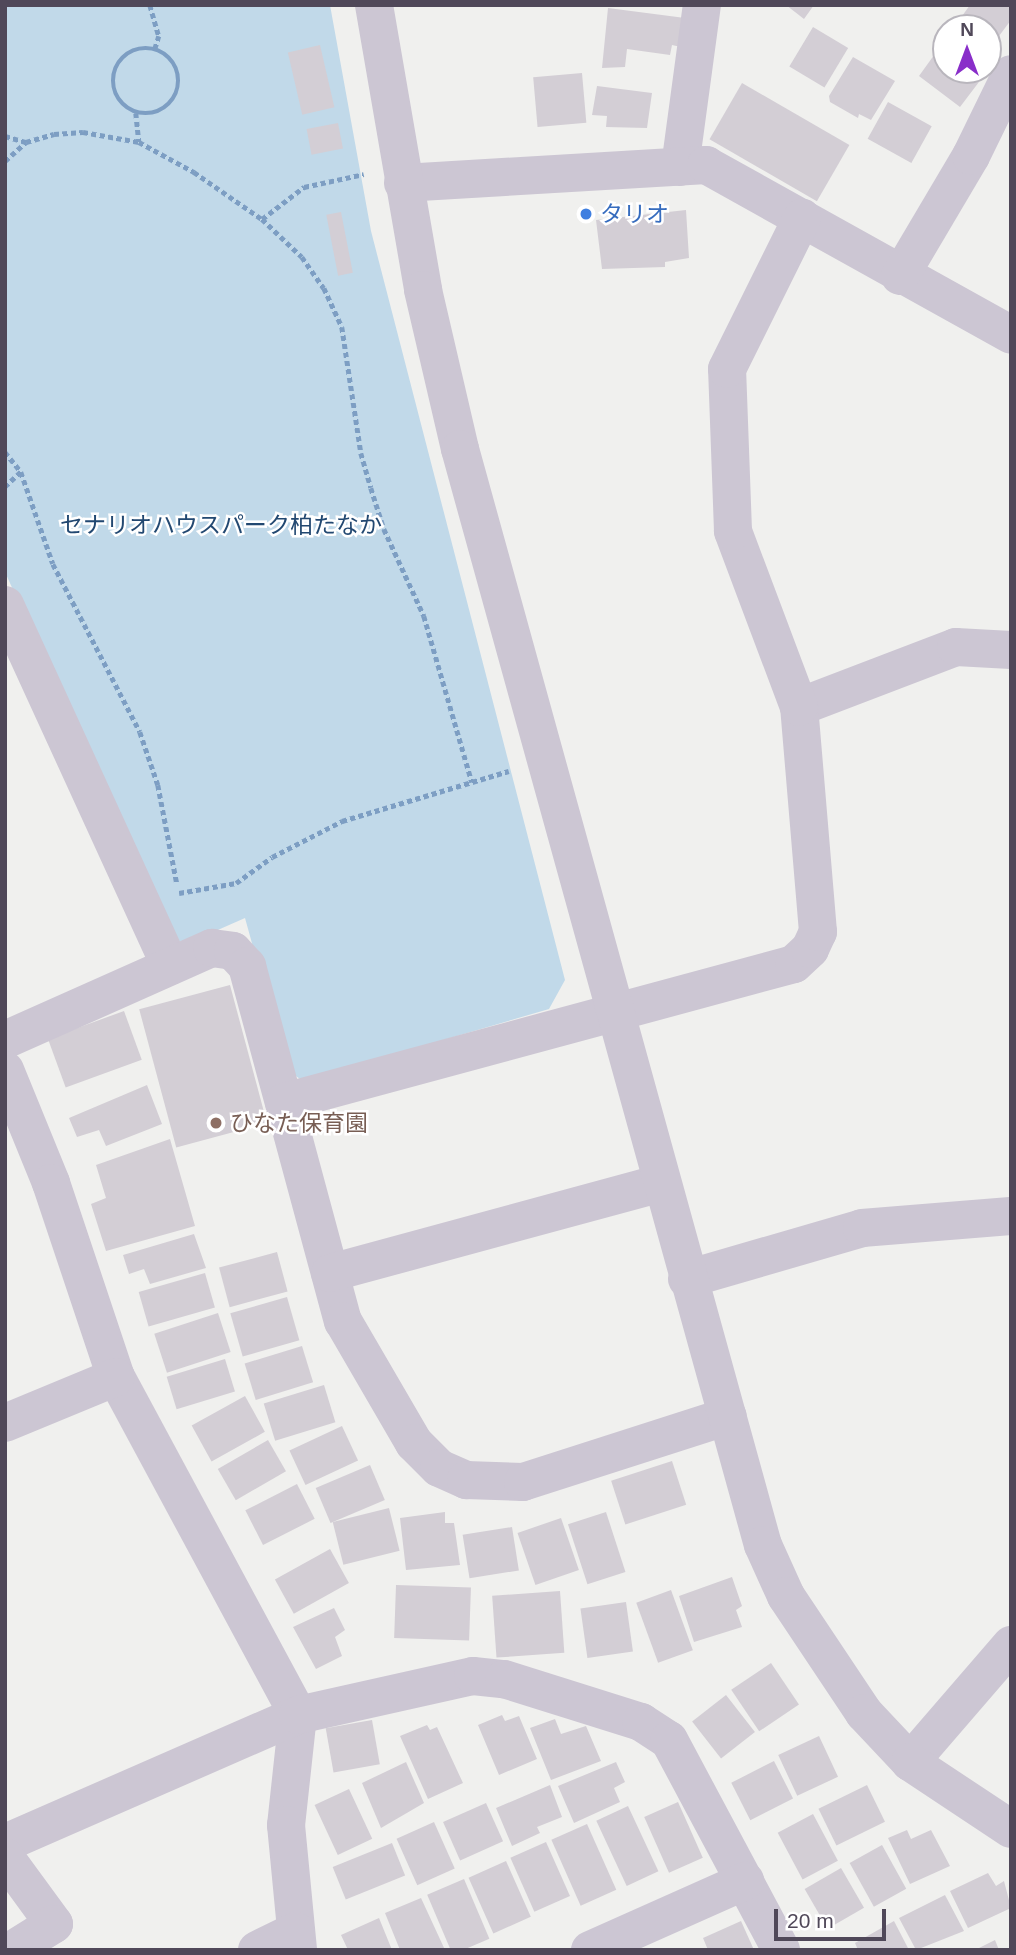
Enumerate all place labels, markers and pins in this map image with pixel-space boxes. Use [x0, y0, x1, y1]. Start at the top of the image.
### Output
place label: タリオ [600, 200, 669, 228]
marker: タリオ [578, 206, 594, 222]
place label: ひなた保育園 [230, 1109, 368, 1137]
marker: ひなた保育園 [208, 1115, 224, 1131]

